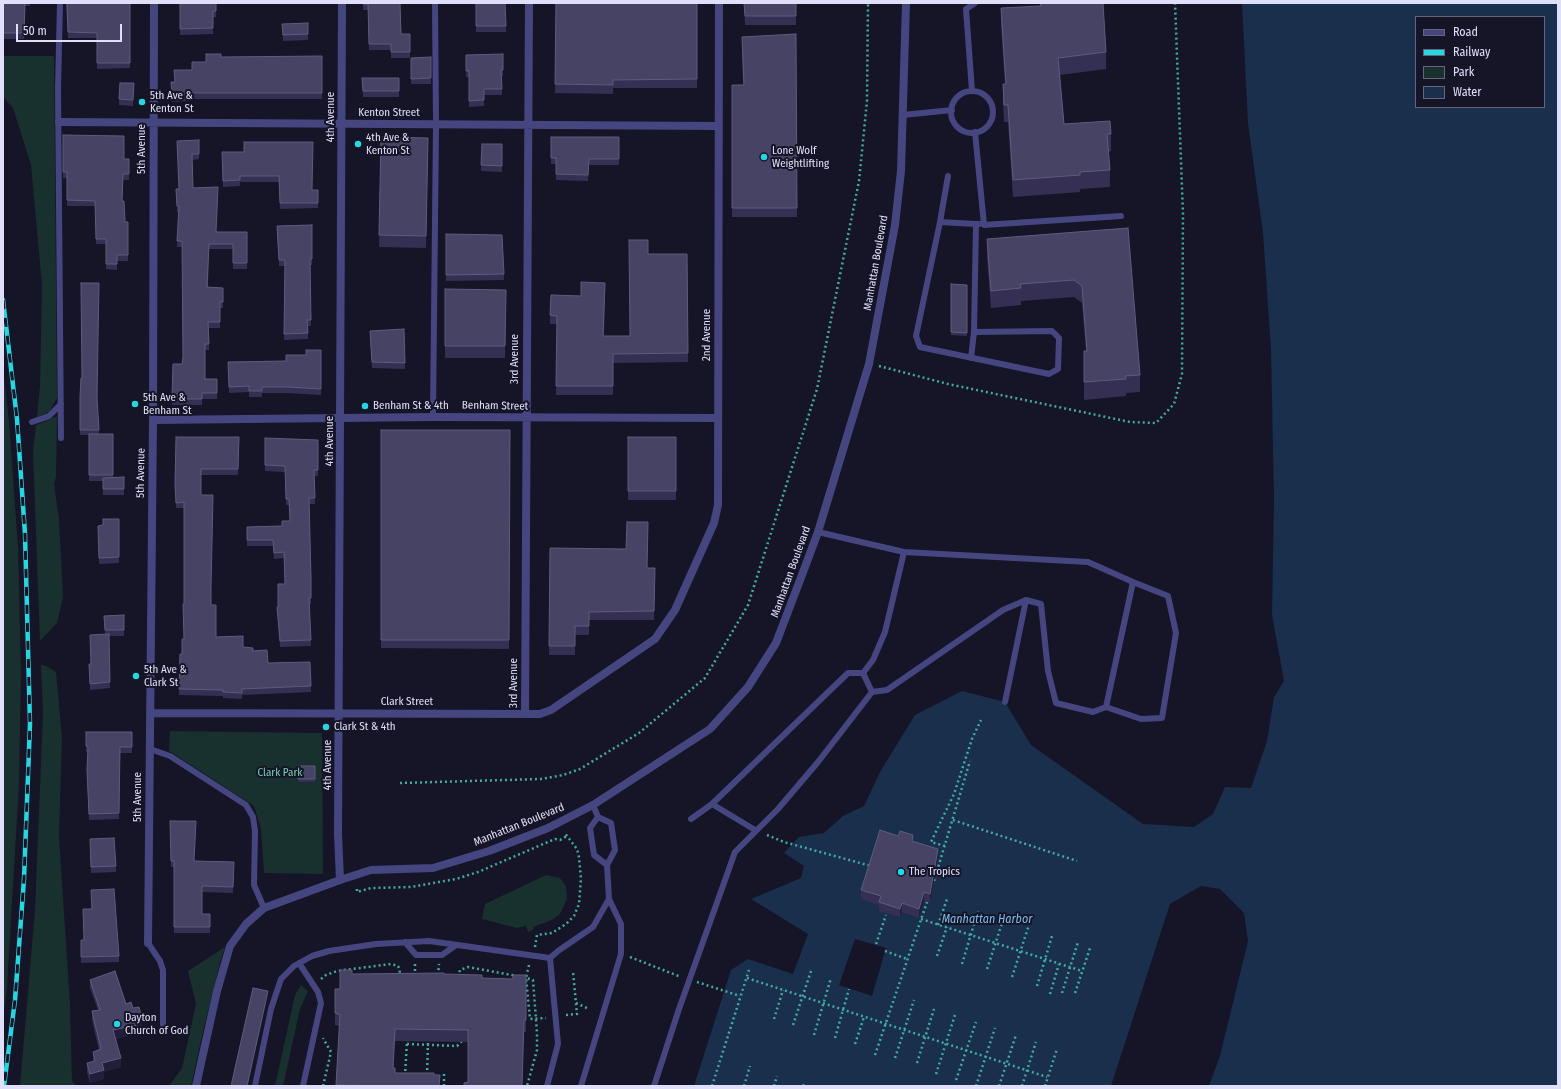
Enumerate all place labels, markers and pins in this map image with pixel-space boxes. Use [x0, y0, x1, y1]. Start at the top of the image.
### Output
place label: 5th Ave & Kenton St [150, 89, 194, 115]
marker: 5th Ave & Kenton St [137, 97, 147, 107]
place label: 4th Ave & Kenton St [366, 131, 410, 157]
marker: 4th Ave & Kenton St [353, 139, 363, 149]
place label: Lone Wolf Weightlifting [772, 144, 829, 170]
marker: Lone Wolf Weightlifting [759, 152, 769, 162]
place label: 5th Ave & Benham St [143, 391, 192, 417]
marker: 5th Ave & Benham St [130, 399, 140, 409]
place label: Benham St & 4th [373, 399, 449, 413]
marker: Benham St & 4th [360, 401, 370, 411]
place label: 5th Ave & Clark St [144, 663, 187, 689]
marker: 5th Ave & Clark St [131, 671, 141, 681]
place label: Clark St & 4th [334, 720, 396, 734]
marker: Clark St & 4th [321, 722, 331, 732]
place label: The Tropics [909, 865, 960, 879]
marker: The Tropics [896, 867, 906, 877]
place label: Dayton Church of God [125, 1011, 188, 1037]
marker: Dayton Church of God [112, 1019, 122, 1029]

